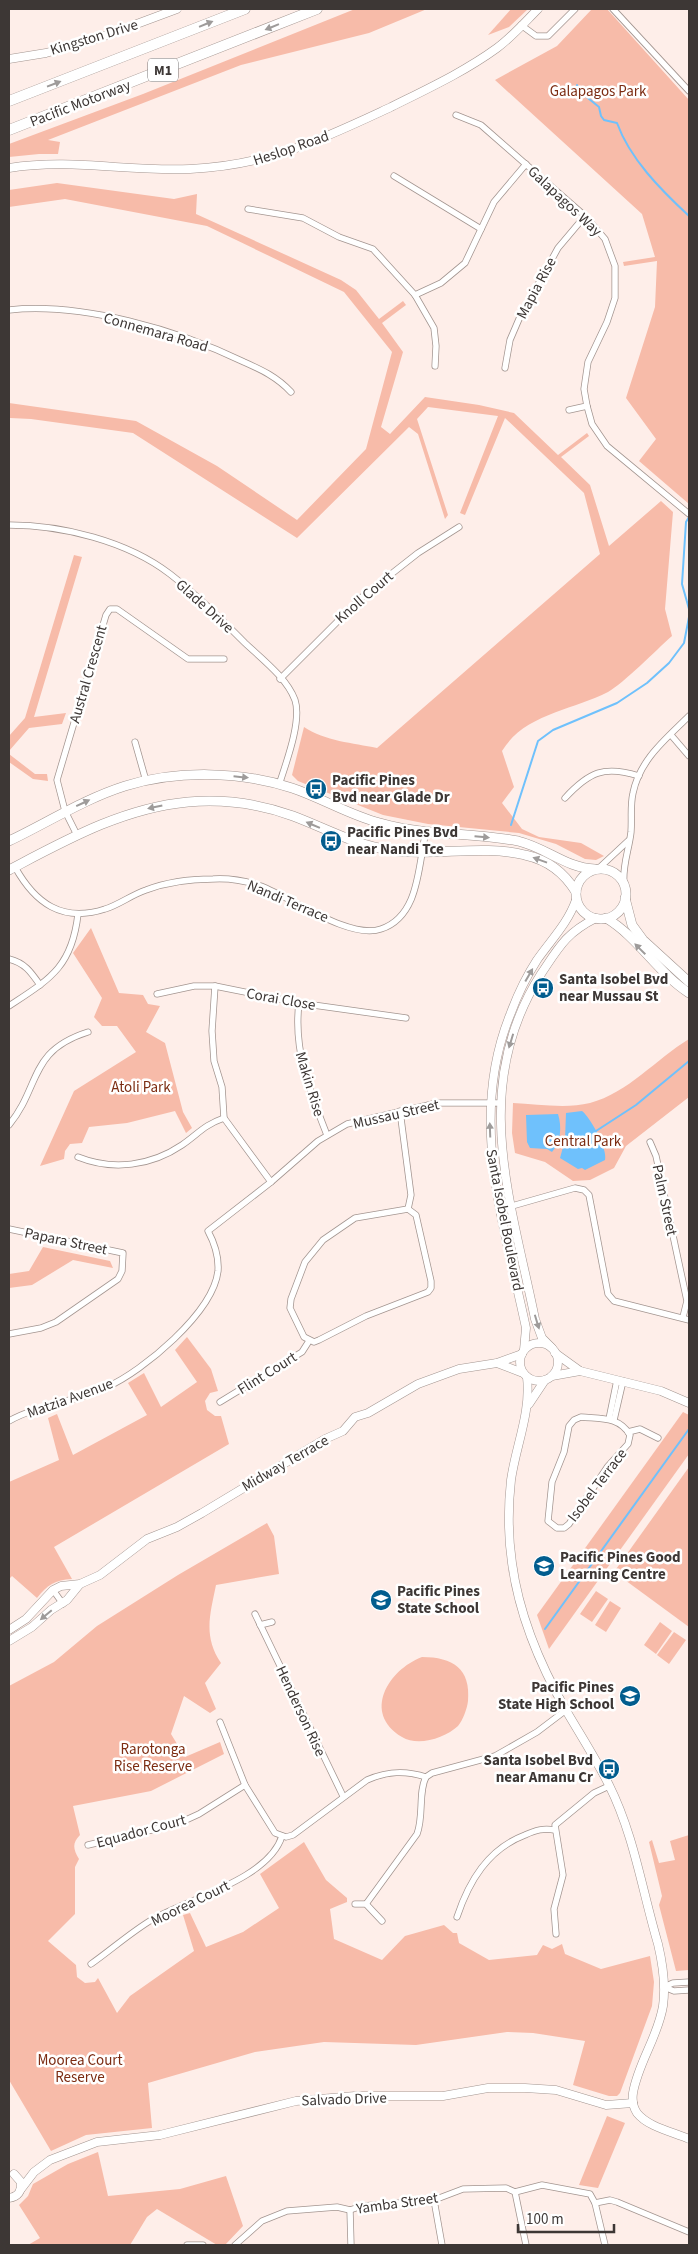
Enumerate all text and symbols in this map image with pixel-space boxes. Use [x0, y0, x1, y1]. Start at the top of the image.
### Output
street label: Kingston Drive [48, 14, 141, 61]
one-way arrow [198, 20, 213, 28]
one-way arrow [264, 23, 279, 31]
road number: M1 [148, 58, 178, 82]
street label: Pacific Motorway [27, 75, 134, 132]
one-way arrow [47, 80, 62, 87]
park label: Galapagos Park [550, 81, 647, 102]
street label: Heslop Road [250, 126, 332, 171]
street label: Galapagos Way [523, 161, 606, 241]
street label: Mapia Rise [511, 254, 561, 323]
street label: Connemara Road [101, 307, 211, 357]
street label: Knoll Court [331, 566, 398, 629]
street label: Glade Drive [171, 575, 238, 638]
street label: Austral Crescent [64, 623, 113, 726]
place label: Pacific Pines Bvd near Glade Dr [332, 770, 450, 808]
one-way arrow [234, 773, 250, 781]
bus stop icon: Pacific Pines Bvd near Glade Dr [304, 777, 328, 801]
one-way arrow [76, 799, 90, 807]
one-way arrow [147, 803, 162, 811]
one-way arrow [306, 820, 320, 828]
place label: Pacific Pines Bvd near Nandi Tce [347, 822, 458, 860]
bus stop icon: Pacific Pines Bvd near Nandi Tce [319, 829, 343, 853]
one-way arrow [475, 833, 491, 841]
one-way arrow [532, 856, 547, 864]
street label: Nandi Terrace [244, 875, 332, 928]
one-way arrow [634, 943, 646, 955]
one-way arrow [525, 967, 533, 982]
place label: Santa Isobel Bvd near Mussau St [559, 969, 668, 1007]
bus stop icon: Santa Isobel Bvd near Mussau St [531, 976, 555, 1000]
street label: Corai Close [245, 983, 317, 1016]
one-way arrow [507, 1034, 515, 1049]
street label: Makin Rise [290, 1049, 329, 1119]
park label: Atoli Park [111, 1077, 171, 1098]
street label: Mussau Street [351, 1094, 441, 1135]
one-way arrow [486, 1122, 494, 1138]
park label: Central Park [545, 1131, 622, 1152]
street label: Santa Isobel Boulevard [480, 1147, 529, 1293]
street label: Palm Street [647, 1163, 682, 1238]
street label: Papara Street [23, 1222, 109, 1261]
one-way arrow [533, 1314, 541, 1329]
street label: Flint Court [234, 1347, 301, 1400]
street label: Matzia Avenue [24, 1373, 116, 1424]
street label: Midway Terrace [238, 1430, 333, 1497]
street label: Isobel Terrace [563, 1444, 632, 1526]
place label: Pacific Pines Good Learning Centre [560, 1547, 681, 1585]
school or university icon: Pacific Pines Good Learning Centre [532, 1554, 556, 1578]
place label: Pacific Pines State School [397, 1581, 480, 1619]
school or university icon: Pacific Pines State School [369, 1588, 393, 1612]
one-way arrow [40, 1609, 53, 1620]
street label: Henderson Rise [270, 1662, 331, 1760]
place label: Pacific Pines State High School [498, 1677, 615, 1715]
school or university icon: Pacific Pines State High School [618, 1684, 642, 1708]
park label: Rarotonga Rise Reserve [114, 1739, 192, 1777]
place label: Santa Isobel Bvd near Amanu Cr [484, 1750, 593, 1788]
bus stop icon: Santa Isobel Bvd near Amanu Cr [597, 1757, 621, 1781]
street label: Equador Court [94, 1809, 188, 1853]
street label: Moorea Court [147, 1875, 233, 1932]
park label: Moorea Court Reserve [37, 2050, 123, 2088]
street label: Salvado Drive [301, 2088, 387, 2111]
street label: Yamba Street [354, 2187, 439, 2220]
scale bar [518, 2202, 614, 2234]
text: 100 m [526, 2209, 564, 2230]

